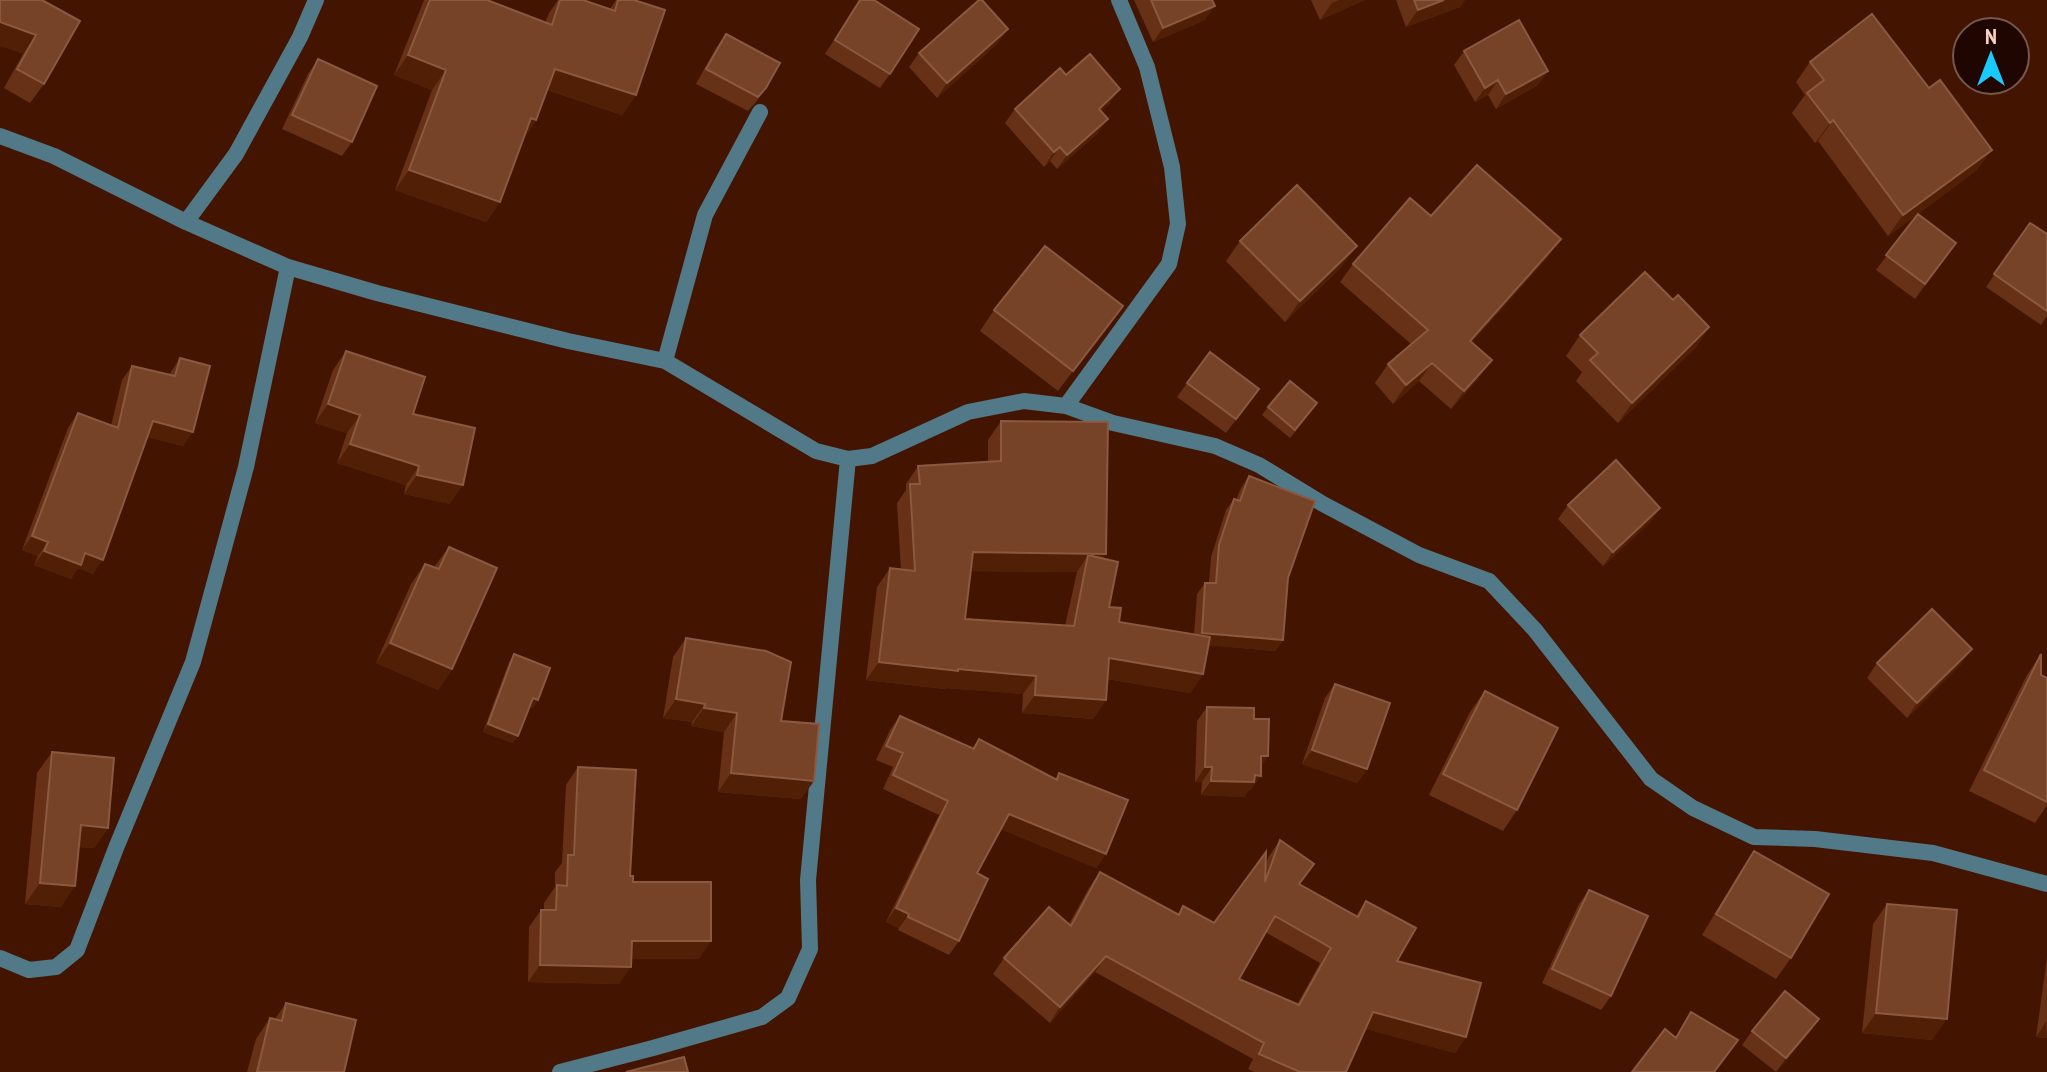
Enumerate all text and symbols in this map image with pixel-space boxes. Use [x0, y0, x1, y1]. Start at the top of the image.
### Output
north arrow [1951, 16, 2031, 96]
text: N [1985, 22, 1997, 50]

